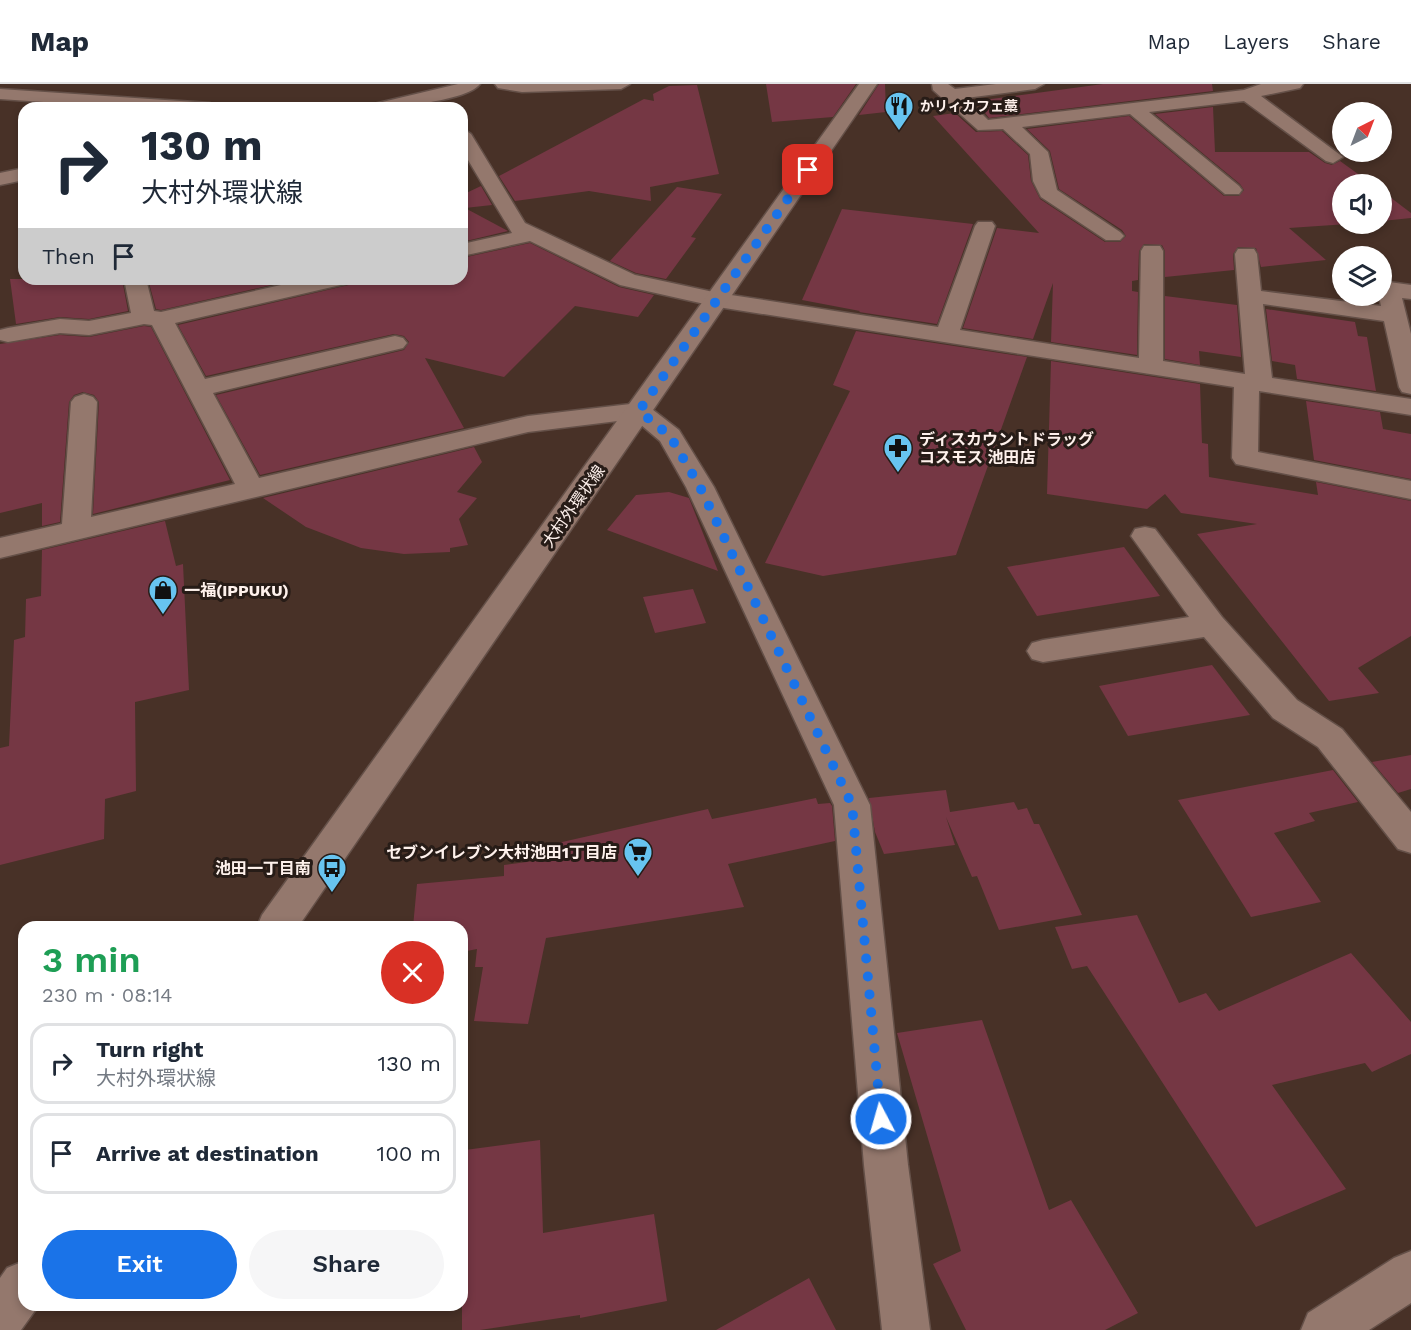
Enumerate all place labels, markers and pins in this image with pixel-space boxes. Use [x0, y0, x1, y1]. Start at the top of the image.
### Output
restaurant icon: かリィカフェ藁 [883, 90, 915, 132]
place label: かリィカフェ藁 [920, 98, 1018, 114]
pin [782, 144, 833, 195]
place label: ディスカウントドラッグ コスモス 池田店 [919, 430, 1094, 467]
pharmacy icon: ディスカウントドラッグ コスモス 池田店 [882, 432, 914, 474]
shop icon: 一福(IPPUKU) [147, 574, 179, 616]
place label: 一福(IPPUKU) [184, 581, 289, 600]
supermarket icon: セブンイレブン大村池田1丁目店 [622, 836, 654, 878]
place label: セブンイレブン大村池田1丁目店 [386, 843, 617, 862]
bus stop icon: 池田一丁目南 [316, 852, 348, 894]
place label: 池田一丁目南 [215, 859, 311, 878]

